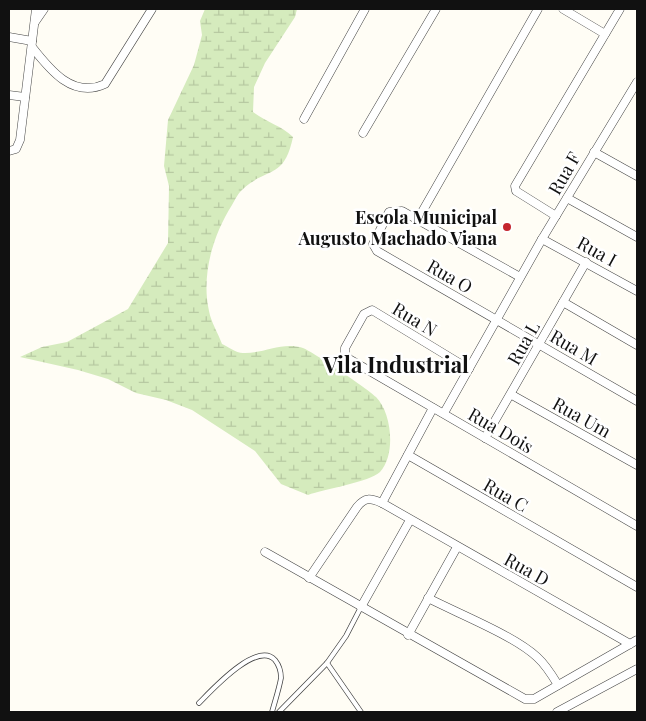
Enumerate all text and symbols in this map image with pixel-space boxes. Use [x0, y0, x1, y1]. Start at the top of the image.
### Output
street label: Rua F [542, 147, 586, 199]
place label: Escola Municipal Augusto Machado Viana [297, 205, 498, 250]
marker: Escola Municipal Augusto Machado Viana [501, 221, 513, 233]
street label: Rua I [573, 230, 621, 272]
street label: Rua O [423, 253, 477, 299]
street label: Rua N [388, 296, 442, 342]
street label: Rua L [501, 317, 545, 369]
street label: Rua M [546, 324, 602, 370]
district label: Vila Industrial [322, 349, 469, 379]
street label: Rua Um [548, 391, 616, 443]
street label: Rua Dois [464, 402, 538, 458]
street label: Rua C [479, 473, 533, 517]
street label: Rua D [500, 547, 554, 591]

